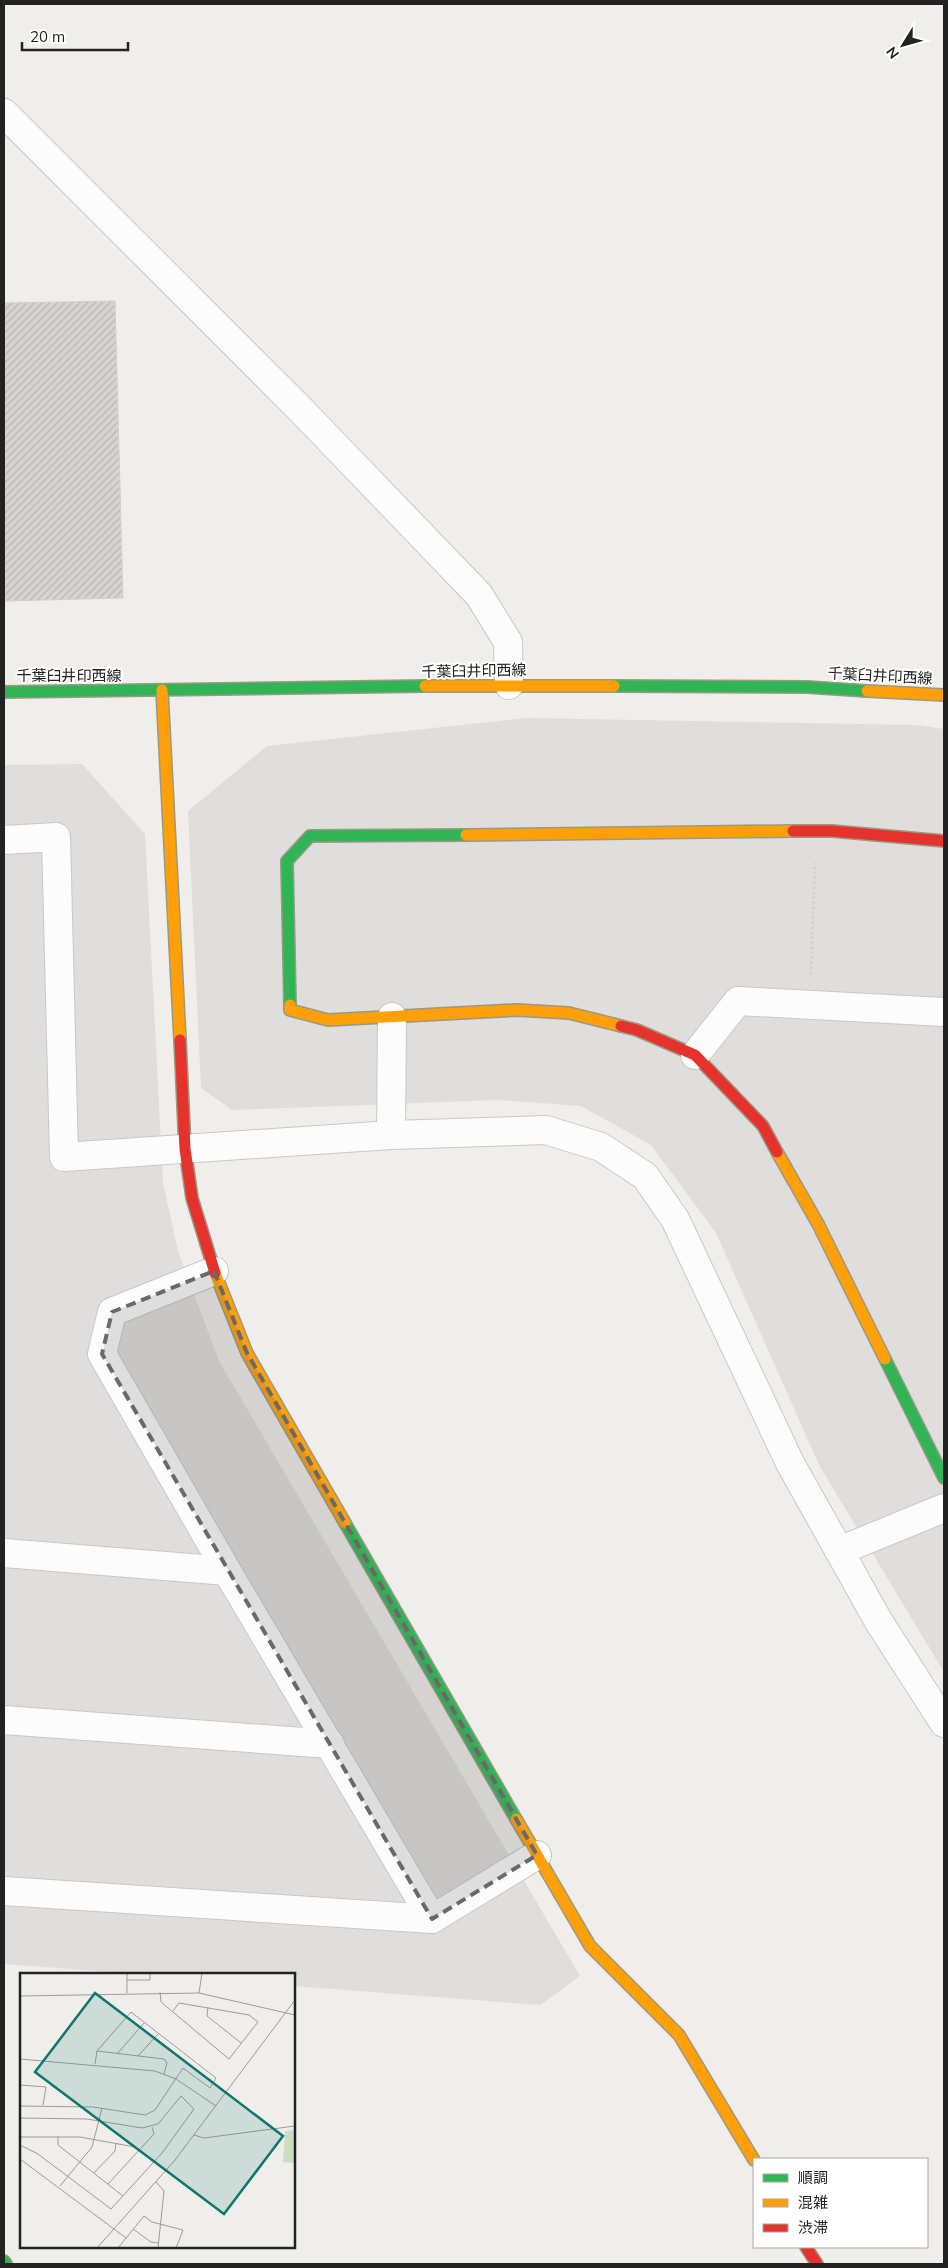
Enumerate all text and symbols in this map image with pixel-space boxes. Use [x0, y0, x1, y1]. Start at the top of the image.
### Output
scale bar [22, 20, 129, 52]
north arrow [878, 20, 928, 70]
text: 20 m [30, 27, 65, 46]
text: N [882, 43, 903, 62]
street label: 千葉臼井印西線 [421, 660, 527, 681]
street label: 千葉臼井印西線 [827, 663, 933, 688]
street label: 千葉臼井印西線 [16, 666, 122, 685]
inset map [20, 1973, 295, 2248]
legend [753, 2158, 928, 2248]
text: 順調 [798, 2168, 828, 2187]
text: 混雑 [798, 2193, 828, 2212]
text: 渋滞 [798, 2218, 828, 2237]

